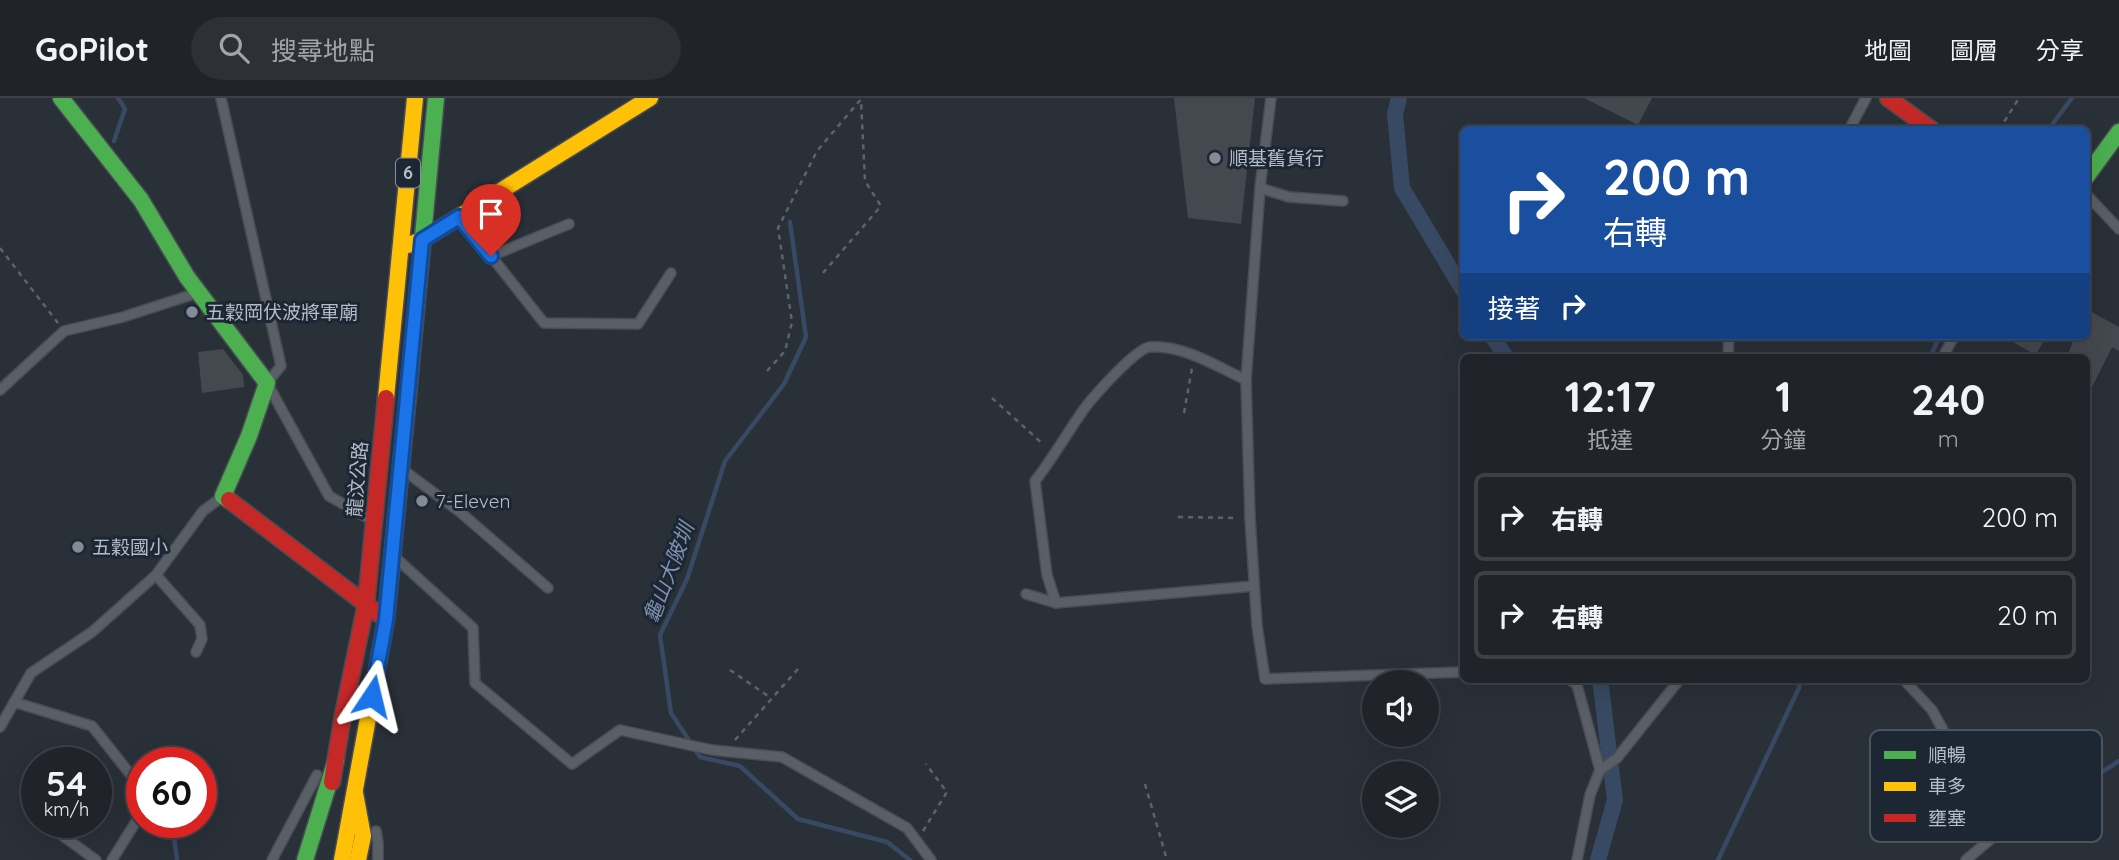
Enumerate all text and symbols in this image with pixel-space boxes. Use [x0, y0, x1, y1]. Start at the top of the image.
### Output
search box [191, 17, 681, 80]
text: GoPilot [35, 28, 149, 69]
icon: search [215, 29, 253, 67]
text: 搜尋地點 [271, 34, 375, 67]
text: 地圖 [1864, 35, 1912, 65]
text: 圖層 [1950, 35, 1998, 65]
text: 分享 [2036, 35, 2084, 65]
place label: 順基舊貨行 [1229, 146, 1324, 170]
text: 200 m [1603, 146, 1750, 207]
marker: 順基舊貨行 [1207, 150, 1223, 166]
icon: right [1488, 154, 1579, 245]
road number: 6 [396, 158, 420, 188]
pin [461, 184, 521, 256]
icon: arrive [472, 195, 510, 233]
text: 右轉 [1603, 212, 1667, 252]
icon: right [1554, 287, 1592, 325]
text: 接著 [1488, 292, 1540, 325]
place label: 五穀岡伏波將軍廟 [206, 300, 358, 324]
marker: 五穀岡伏波將軍廟 [184, 304, 200, 320]
text: 12:17 [1565, 370, 1656, 423]
text: 1 [1775, 370, 1792, 423]
text: 240 [1911, 373, 1985, 426]
text: m [1938, 424, 1959, 453]
text: 抵達 [1587, 425, 1633, 454]
text: 分鐘 [1760, 425, 1806, 454]
street label: 龍汶公路 [342, 440, 372, 518]
place label: 7-Eleven [436, 489, 510, 513]
marker: 7-Eleven [414, 493, 430, 509]
icon: right [1492, 498, 1530, 536]
text: 200 m [1982, 501, 2058, 534]
text: 右轉 [1551, 503, 1603, 536]
water label: 龜山大陂圳 [637, 516, 700, 626]
place label: 五穀國小 [92, 535, 168, 559]
marker: 五穀國小 [70, 539, 86, 555]
icon: right [1492, 596, 1530, 634]
text: 20 m [1997, 599, 2058, 632]
text: 右轉 [1551, 601, 1603, 634]
position arrow [335, 659, 409, 733]
map controls [1362, 670, 1439, 838]
button: sound [1362, 670, 1439, 747]
legend [1870, 730, 2102, 842]
text: 順暢 [1928, 743, 1966, 767]
speed limit sign: 60 [126, 747, 217, 838]
text: 54 [46, 761, 87, 805]
button: layers [1362, 761, 1439, 838]
text: 車多 [1928, 774, 1966, 798]
text: km/h [44, 798, 89, 821]
text: 壅塞 [1928, 806, 1966, 830]

